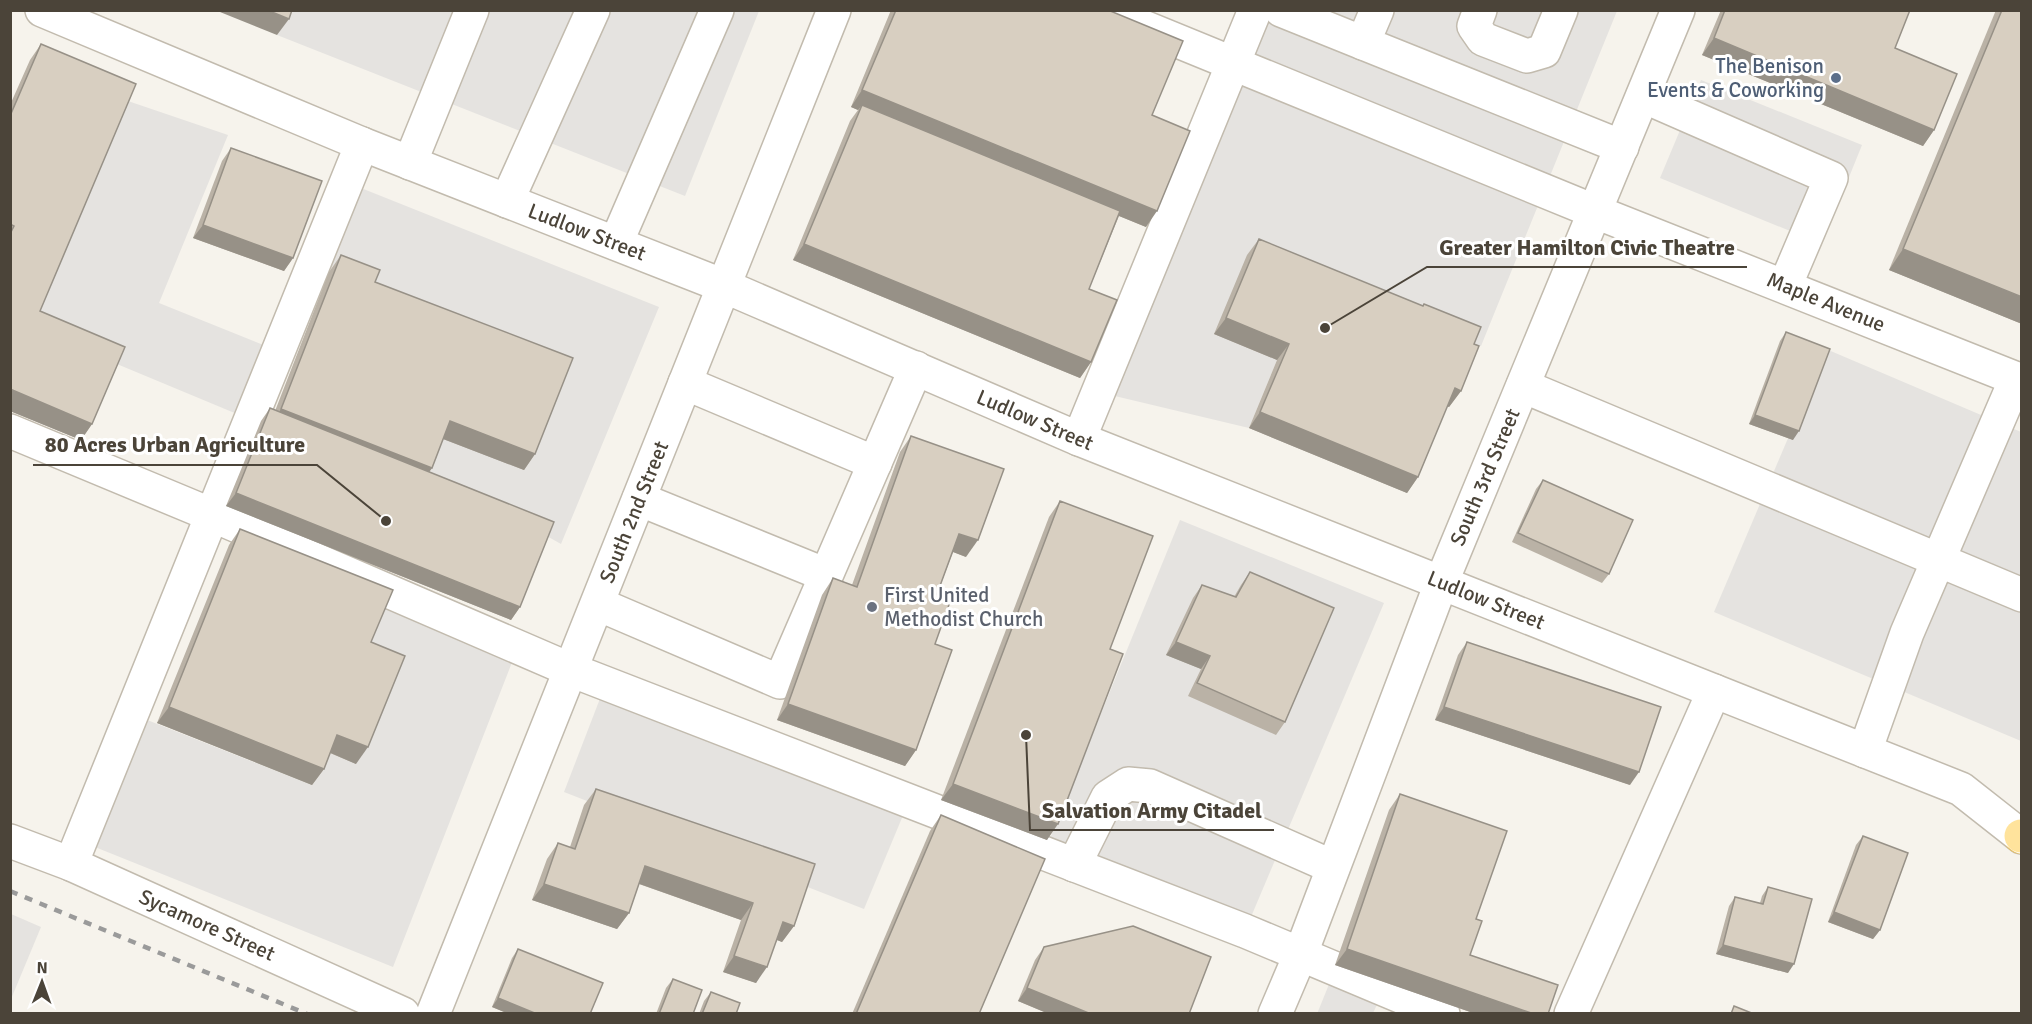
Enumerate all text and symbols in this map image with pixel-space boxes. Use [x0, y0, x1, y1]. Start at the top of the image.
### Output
place label: The Benison Events & Coworking [1647, 53, 1824, 103]
marker: The Benison Events & Coworking [1829, 71, 1843, 85]
street label: Ludlow Street [524, 198, 650, 266]
callout: Greater Hamilton Civic Theatre [1427, 227, 1747, 267]
text: Greater Hamilton Civic Theatre [1439, 234, 1735, 261]
street label: Maple Avenue [1763, 266, 1889, 338]
street label: Ludlow Street [973, 384, 1097, 456]
street label: South 3rd Street [1444, 404, 1526, 550]
callout: 80 Acres Urban Agriculture [33, 425, 317, 465]
text: 80 Acres Urban Agriculture [45, 431, 305, 458]
street label: South 2nd Street [594, 437, 674, 587]
street label: Ludlow Street [1424, 565, 1548, 635]
place label: First United Methodist Church [884, 582, 1043, 632]
marker: First United Methodist Church [865, 600, 879, 614]
callout: Salvation Army Citadel [1030, 790, 1274, 830]
text: Salvation Army Citadel [1042, 797, 1262, 824]
street label: Sycamore Street [135, 883, 279, 967]
north arrow [12, 952, 72, 1012]
text: N [37, 958, 48, 978]

